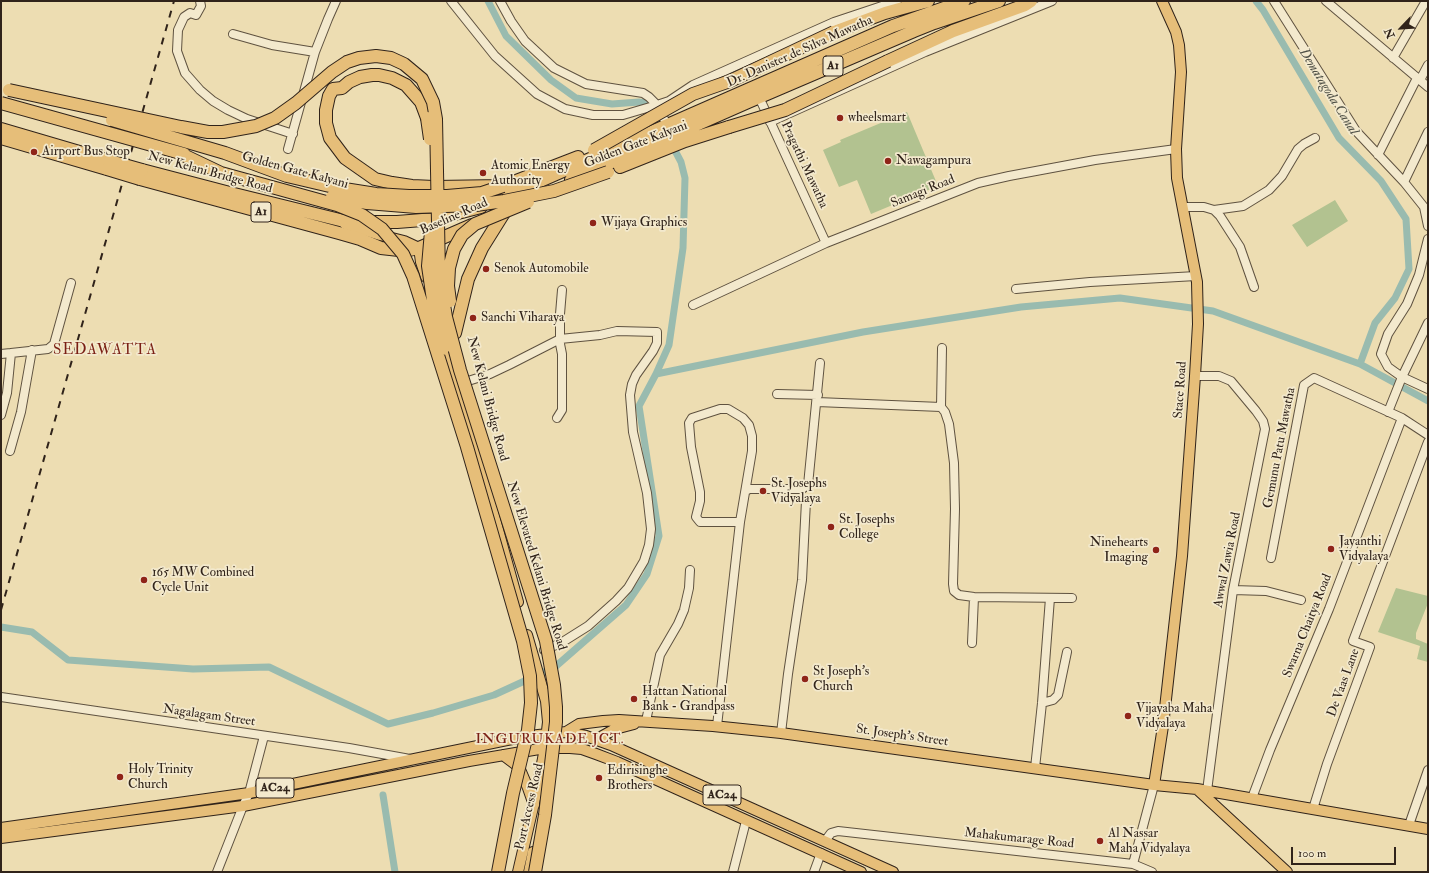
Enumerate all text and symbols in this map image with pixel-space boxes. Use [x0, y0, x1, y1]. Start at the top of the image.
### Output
north arrow [1381, 8, 1421, 48]
street label: Dr. Danister de Silva Mawatha [725, 13, 875, 91]
text: N [1382, 26, 1398, 41]
water label: Dematagoda Canal [1295, 46, 1361, 138]
road number: A1 [823, 56, 843, 76]
place label: wheelsmart [848, 110, 906, 126]
marker: wheelsmart [835, 113, 845, 123]
street label: Golden Gate Kalyani [582, 118, 690, 172]
street label: Pragathi Mawatha [777, 119, 831, 211]
place label: Airport Bus Stop [42, 144, 130, 160]
marker: Airport Bus Stop [29, 147, 39, 157]
street label: New Kelani Bridge Road [146, 149, 274, 197]
street label: Golden Gate Kalyani [240, 149, 350, 193]
place label: Nawagampura [896, 153, 971, 169]
marker: Nawagampura [883, 156, 893, 166]
place label: Atomic Energy Authority [491, 158, 570, 189]
marker: Atomic Energy Authority [478, 168, 488, 178]
street label: Samagi Road [889, 172, 957, 212]
street label: Baseline Road [418, 195, 490, 239]
road number: A1 [251, 202, 271, 222]
place label: Wijaya Graphics [601, 215, 687, 231]
marker: Wijaya Graphics [588, 218, 598, 228]
place label: Senok Automobile [494, 261, 589, 277]
marker: Senok Automobile [481, 264, 491, 274]
place label: Sanchi Viharaya [481, 310, 564, 326]
marker: Sanchi Viharaya [468, 313, 478, 323]
street label: New Kelani Bridge Road [463, 335, 511, 463]
district label: SEDAWATTA [53, 342, 157, 360]
street label: Stace Road [1171, 361, 1191, 419]
street label: Gemunu Patu Mawatha [1261, 386, 1299, 510]
place label: St. Josephs Vidyalaya [771, 476, 827, 507]
street label: New Elevated Kelani Bridge Road [503, 480, 569, 652]
marker: St. Josephs Vidyalaya [758, 486, 768, 496]
street label: Awwal Zawia Road [1211, 511, 1245, 609]
place label: St. Josephs College [839, 512, 895, 543]
marker: St. Josephs College [826, 522, 836, 532]
place label: Jayanthi Vidyalaya [1339, 534, 1389, 565]
place label: Ninehearts Imaging [1090, 535, 1148, 566]
marker: Jayanthi Vidyalaya [1326, 544, 1336, 554]
marker: Ninehearts Imaging [1151, 545, 1161, 555]
place label: 165 MW Combined Cycle Unit [152, 565, 254, 596]
street label: Swarna Chaitya Road [1280, 572, 1336, 680]
marker: 165 MW Combined Cycle Unit [139, 575, 149, 585]
street label: De Vaas Lane [1324, 647, 1364, 719]
place label: St Joseph's Church [813, 664, 869, 695]
marker: St Joseph's Church [800, 674, 810, 684]
place label: Hattan National Bank - Grandpass [642, 684, 735, 715]
marker: Hattan National Bank - Grandpass [629, 694, 639, 704]
place label: Vijayaba Maha Vidyalaya [1136, 701, 1212, 732]
street label: Nagalagam Street [162, 702, 256, 730]
marker: Vijayaba Maha Vidyalaya [1123, 711, 1133, 721]
street label: St. Joseph's Street [855, 722, 949, 750]
district label: INGURUKADE JCT. [475, 732, 625, 748]
place label: Holy Trinity Church [128, 762, 193, 793]
street label: Port Access Road [512, 762, 548, 852]
place label: Edirisinghe Brothers [607, 763, 668, 794]
marker: Holy Trinity Church [115, 772, 125, 782]
marker: Edirisinghe Brothers [594, 773, 604, 783]
road number: AC24 [256, 778, 294, 798]
road number: AC24 [703, 785, 741, 805]
street label: Mahakumarage Road [963, 825, 1075, 853]
place label: Al Nassar Maha Vidyalaya [1108, 826, 1190, 857]
marker: Al Nassar Maha Vidyalaya [1095, 836, 1105, 846]
scale bar [1293, 839, 1398, 865]
text: 100 m [1298, 846, 1326, 861]

